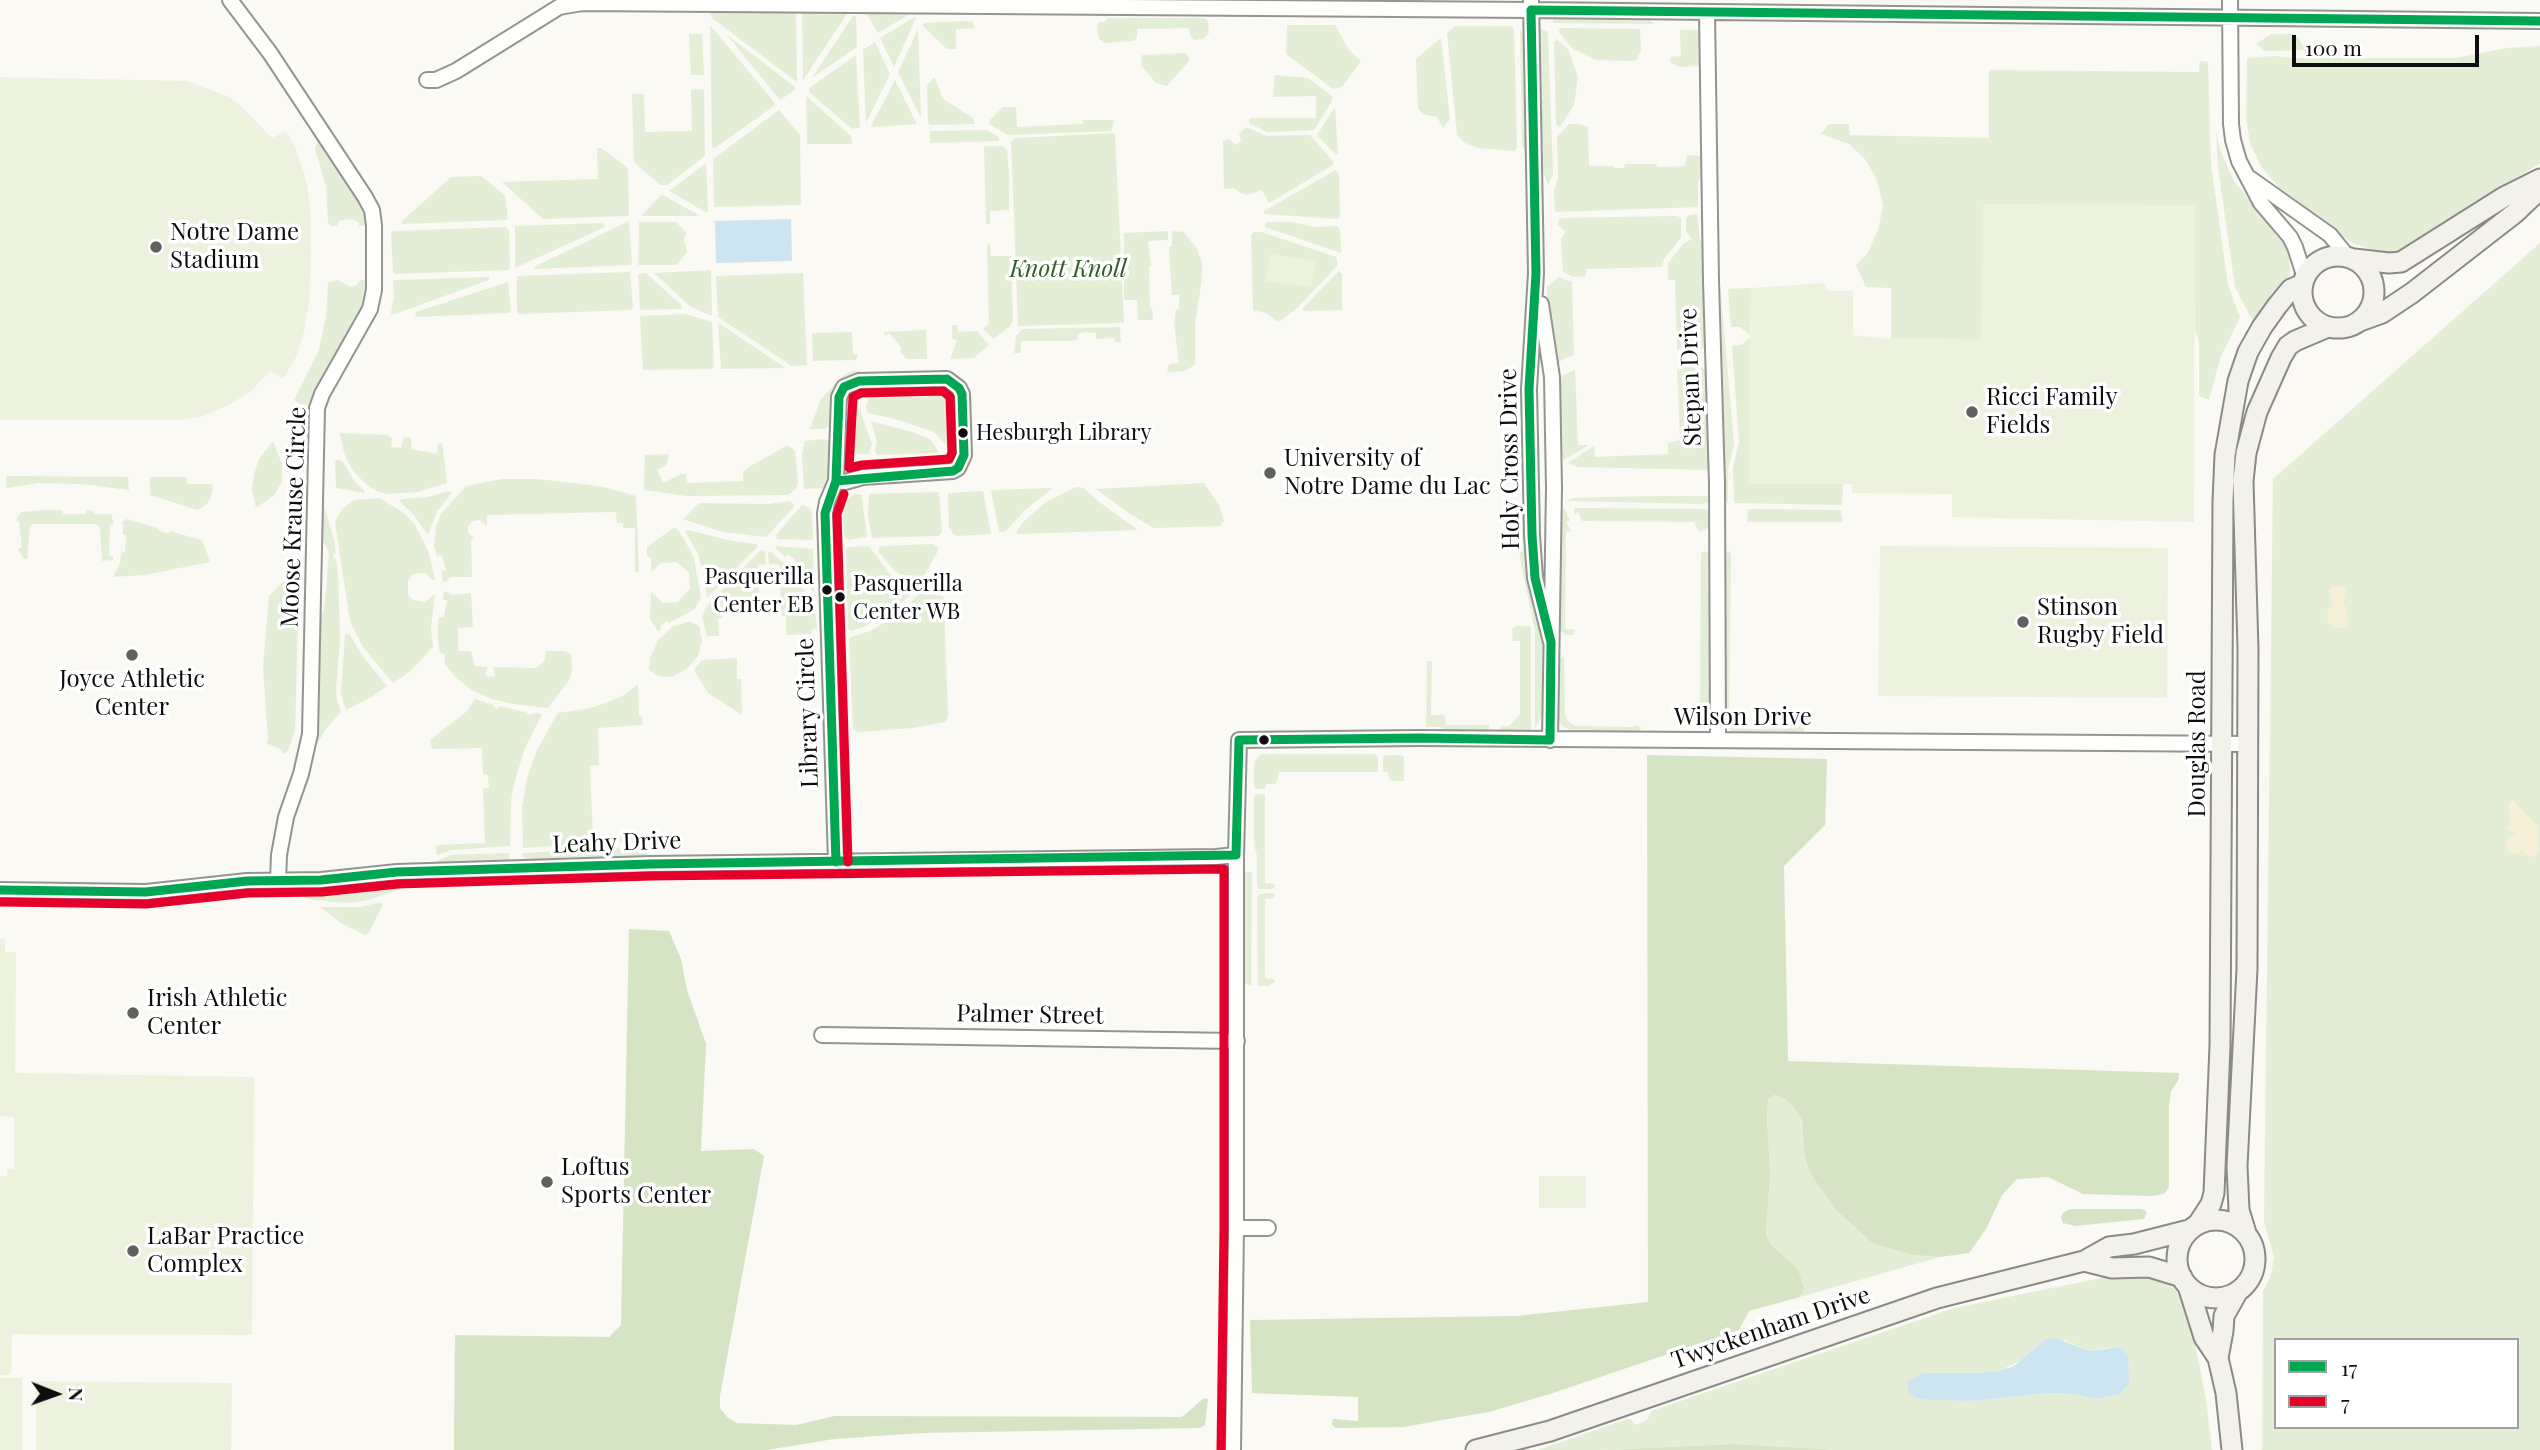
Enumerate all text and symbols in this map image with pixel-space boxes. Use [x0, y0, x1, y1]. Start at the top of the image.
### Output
scale bar [2295, 21, 2482, 65]
text: 100 m [2305, 33, 2362, 61]
place label: Notre Dame Stadium [170, 219, 299, 275]
marker: Notre Dame Stadium [148, 239, 164, 255]
park label: Knott Knoll [1009, 256, 1127, 284]
street label: Stepan Drive [1674, 307, 1708, 447]
street label: Holy Cross Drive [1494, 368, 1526, 550]
place label: Ricci Family Fields [1986, 384, 2117, 440]
marker: Ricci Family Fields [1964, 404, 1980, 420]
street label: Moose Krause Circle [276, 406, 312, 628]
place label: Hesburgh Library [976, 420, 1152, 446]
marker: Hesburgh Library [956, 426, 970, 440]
place label: University of Notre Dame du Lac [1284, 445, 1491, 501]
marker: University of Notre Dame du Lac [1262, 465, 1278, 481]
place label: Pasquerilla Center EB [704, 564, 814, 616]
place label: Pasquerilla Center WB [853, 571, 963, 622]
marker: Pasquerilla Center EB [820, 583, 834, 597]
marker: Pasquerilla Center WB [833, 590, 847, 604]
place label: Stinson Rugby Field [2037, 594, 2164, 650]
marker: Stinson Rugby Field [2015, 614, 2031, 630]
street label: Library Circle [791, 637, 825, 789]
marker: Joyce Athletic Center [124, 647, 140, 663]
place label: Joyce Athletic Center [59, 666, 205, 722]
street label: Douglas Road [2184, 670, 2212, 818]
street label: Wilson Drive [1674, 704, 1812, 732]
unlabelled marker [1257, 733, 1271, 747]
street label: Leahy Drive [552, 826, 682, 860]
place label: Irish Athletic Center [147, 985, 287, 1041]
street label: Palmer Street [956, 999, 1104, 1031]
marker: Irish Athletic Center [125, 1005, 141, 1021]
place label: Loftus Sports Center [561, 1154, 711, 1210]
marker: Loftus Sports Center [539, 1174, 555, 1190]
place label: LaBar Practice Complex [147, 1223, 304, 1279]
marker: LaBar Practice Complex [125, 1243, 141, 1259]
street label: Twyckenham Drive [1668, 1281, 1874, 1375]
legend [2274, 1338, 2519, 1429]
text: 17 [2341, 1353, 2357, 1381]
north arrow [21, 1359, 91, 1429]
text: N [64, 1387, 90, 1401]
text: 7 [2341, 1388, 2350, 1416]

